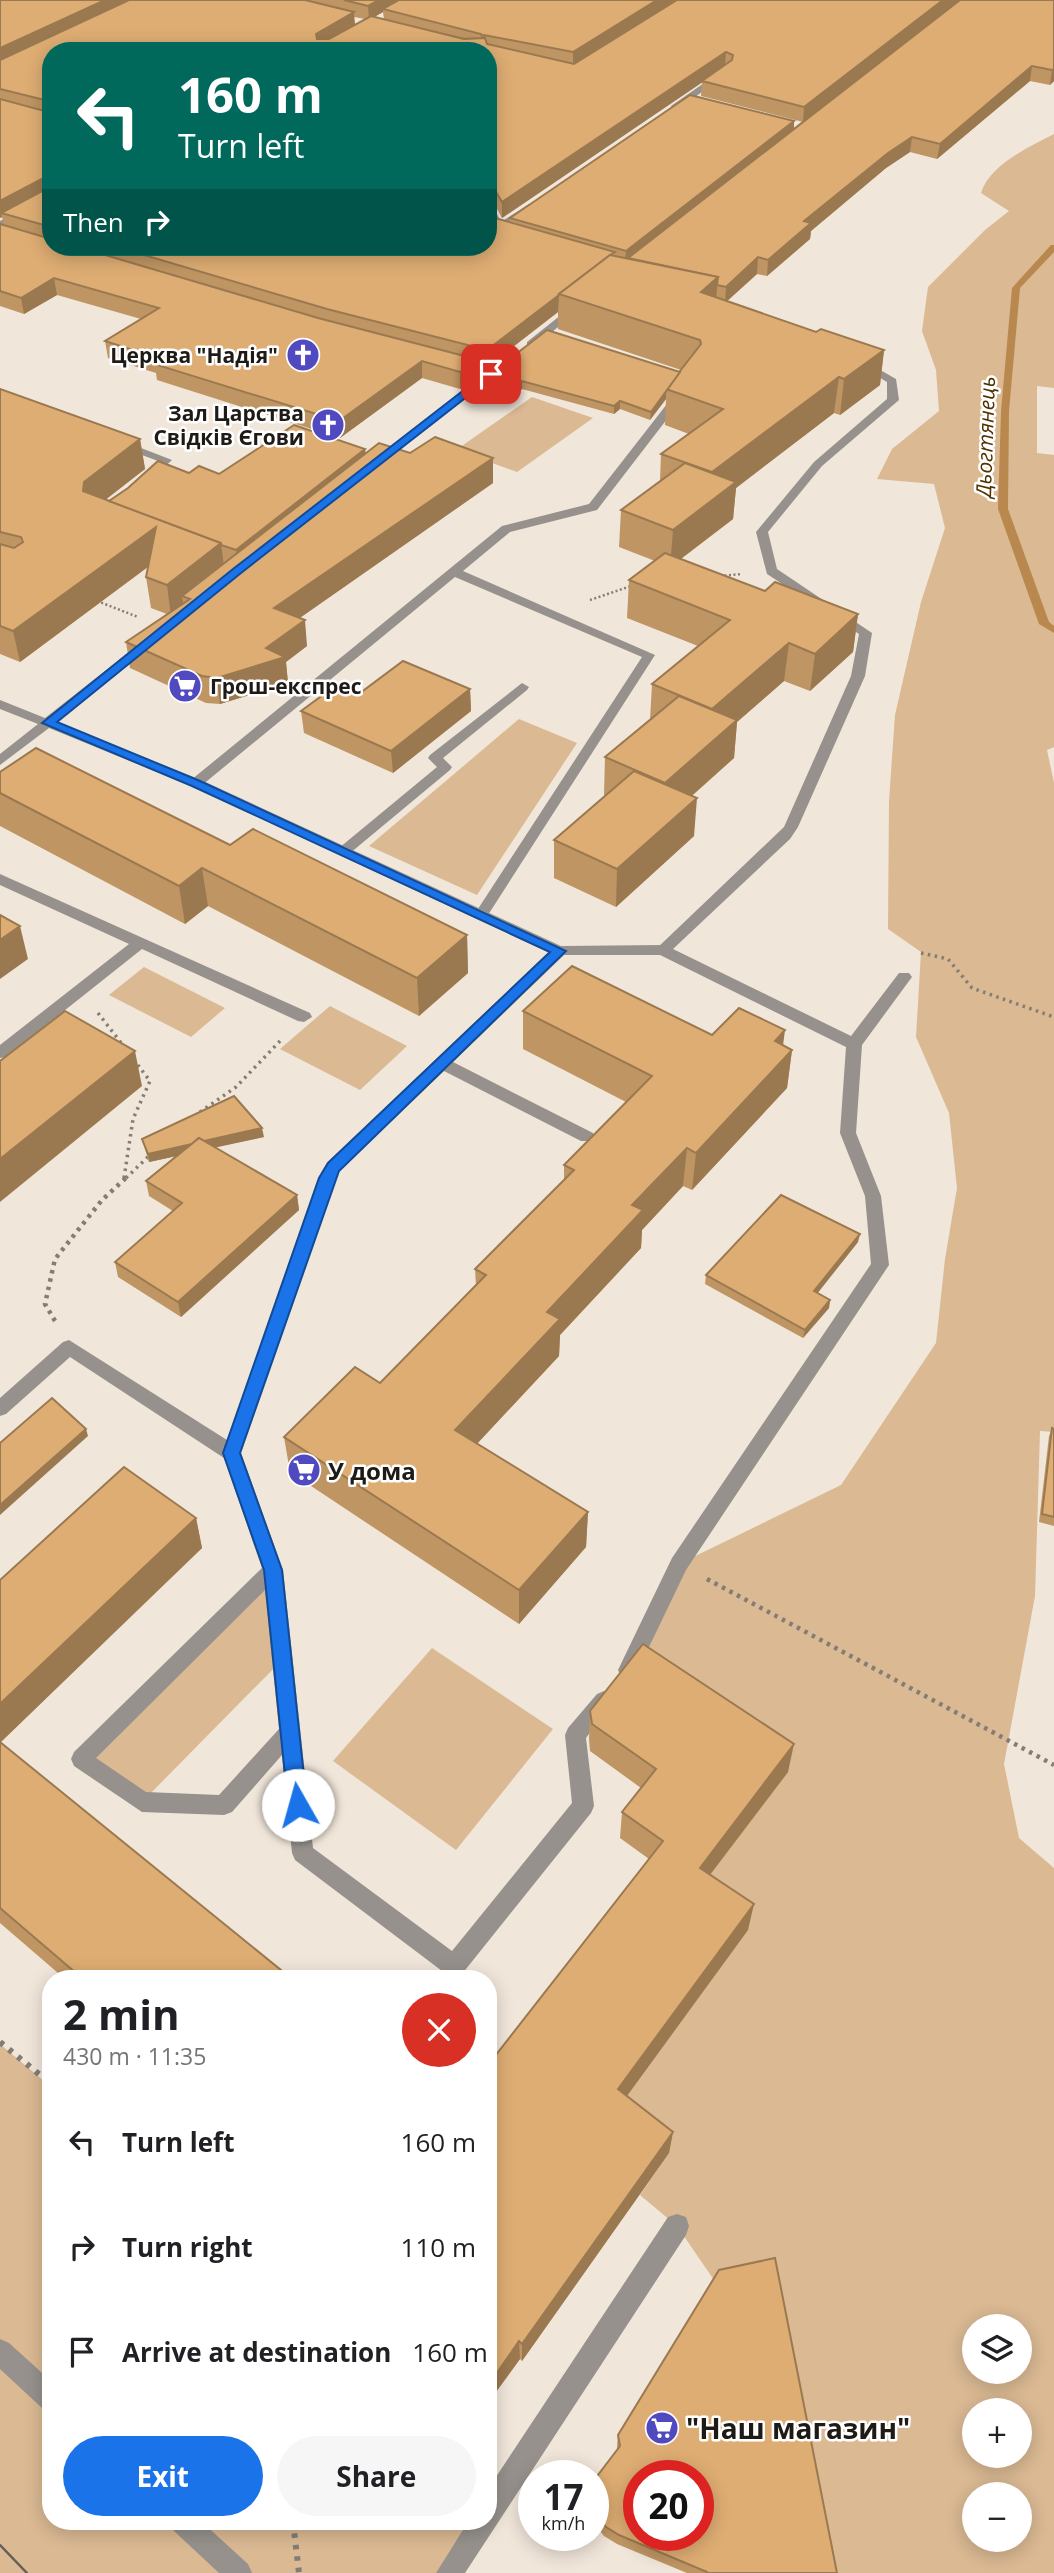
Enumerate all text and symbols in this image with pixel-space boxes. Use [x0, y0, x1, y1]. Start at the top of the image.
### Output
text: 160 m [178, 61, 323, 127]
icon: left [63, 70, 154, 161]
text: Turn left [178, 124, 304, 167]
icon: right [138, 203, 176, 241]
text: Then [63, 204, 124, 240]
church icon: Церква "Надія" [284, 336, 322, 374]
place label: Церква "Надія" [110, 341, 278, 369]
pin [461, 344, 521, 404]
icon: arrive [472, 355, 510, 393]
water label: Дьогтянець [969, 376, 1001, 500]
place label: Зал Царства Свідків Єгови [153, 399, 304, 451]
church icon: Зал Царства Свідків Єгови [309, 406, 347, 444]
supermarket icon: Грош-експрес [166, 667, 204, 705]
place label: Грош-експрес [210, 672, 362, 700]
supermarket icon: У дома [285, 1451, 323, 1489]
place label: У дома [328, 1454, 416, 1487]
position arrow [261, 1768, 335, 1842]
text: 2 min [63, 1985, 180, 2042]
button: close [402, 1993, 476, 2067]
text: 430 m · 11:35 [63, 2040, 206, 2072]
icon: left [63, 2123, 101, 2161]
text: Turn left [122, 2124, 234, 2160]
text: 160 m [401, 2124, 476, 2160]
icon: right [63, 2228, 101, 2266]
text: Turn right [122, 2229, 253, 2265]
text: 110 m [401, 2229, 476, 2265]
map controls [962, 2314, 1032, 2552]
button: layers [962, 2314, 1032, 2384]
icon: arrive [63, 2333, 101, 2371]
text: Arrive at destination [122, 2334, 391, 2370]
text: 160 m [412, 2334, 488, 2370]
button: + [962, 2398, 1032, 2468]
supermarket icon: "Наш магазин" [643, 2409, 681, 2447]
place label: "Наш магазин" [686, 2409, 910, 2447]
button: Exit [63, 2436, 263, 2516]
button: Share [277, 2436, 476, 2516]
speed limit sign: 20 [623, 2460, 714, 2551]
text: 17 [543, 2473, 584, 2520]
button: − [962, 2482, 1032, 2552]
text: km/h [542, 2511, 585, 2535]

